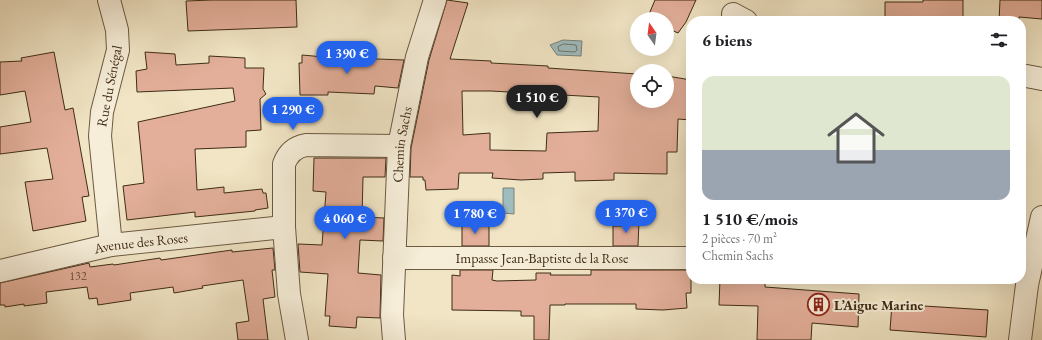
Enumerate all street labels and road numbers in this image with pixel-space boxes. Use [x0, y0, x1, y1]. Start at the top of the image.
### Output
street label: Rue du Sénégal [92, 43, 126, 128]
street label: Chemin Sachs [388, 104, 416, 183]
street label: Avenue des Roses [91, 228, 189, 258]
street label: Impasse Jean-Baptiste de la Rose [456, 249, 629, 267]

